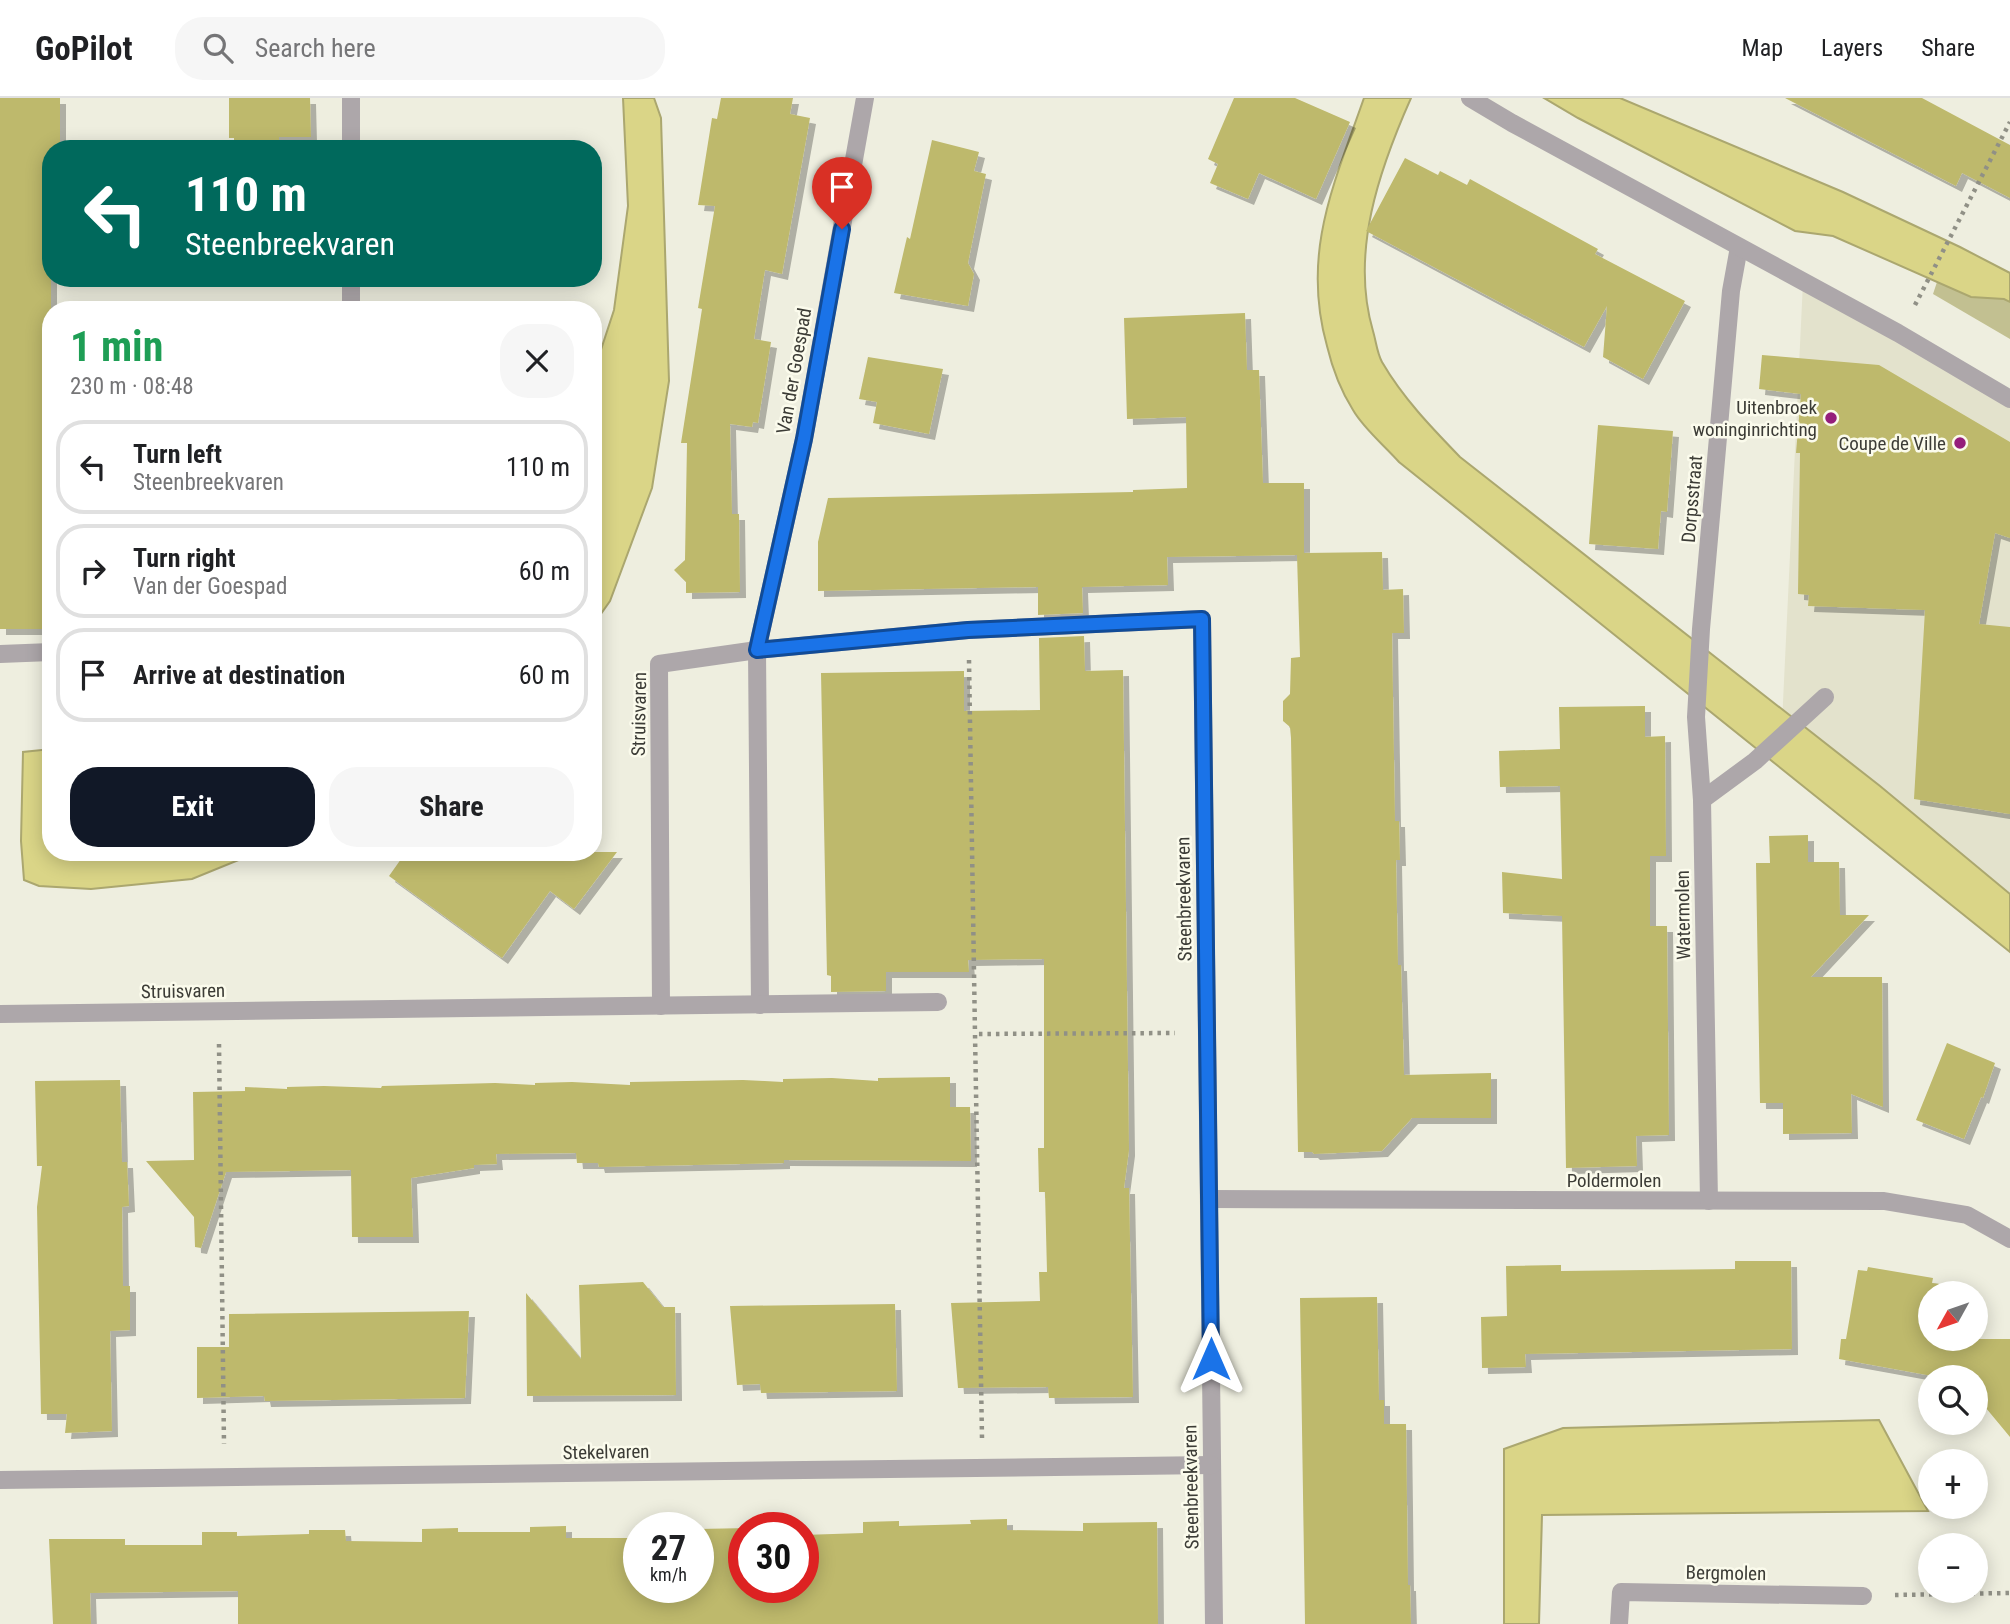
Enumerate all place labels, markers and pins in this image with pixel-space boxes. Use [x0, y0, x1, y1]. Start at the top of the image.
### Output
pin [812, 157, 872, 229]
place label: Uitenbroek woninginrichting [1693, 396, 1817, 441]
marker: Uitenbroek woninginrichting [1823, 410, 1839, 426]
place label: Coupe de Ville [1839, 432, 1946, 455]
marker: Coupe de Ville [1952, 435, 1968, 451]

